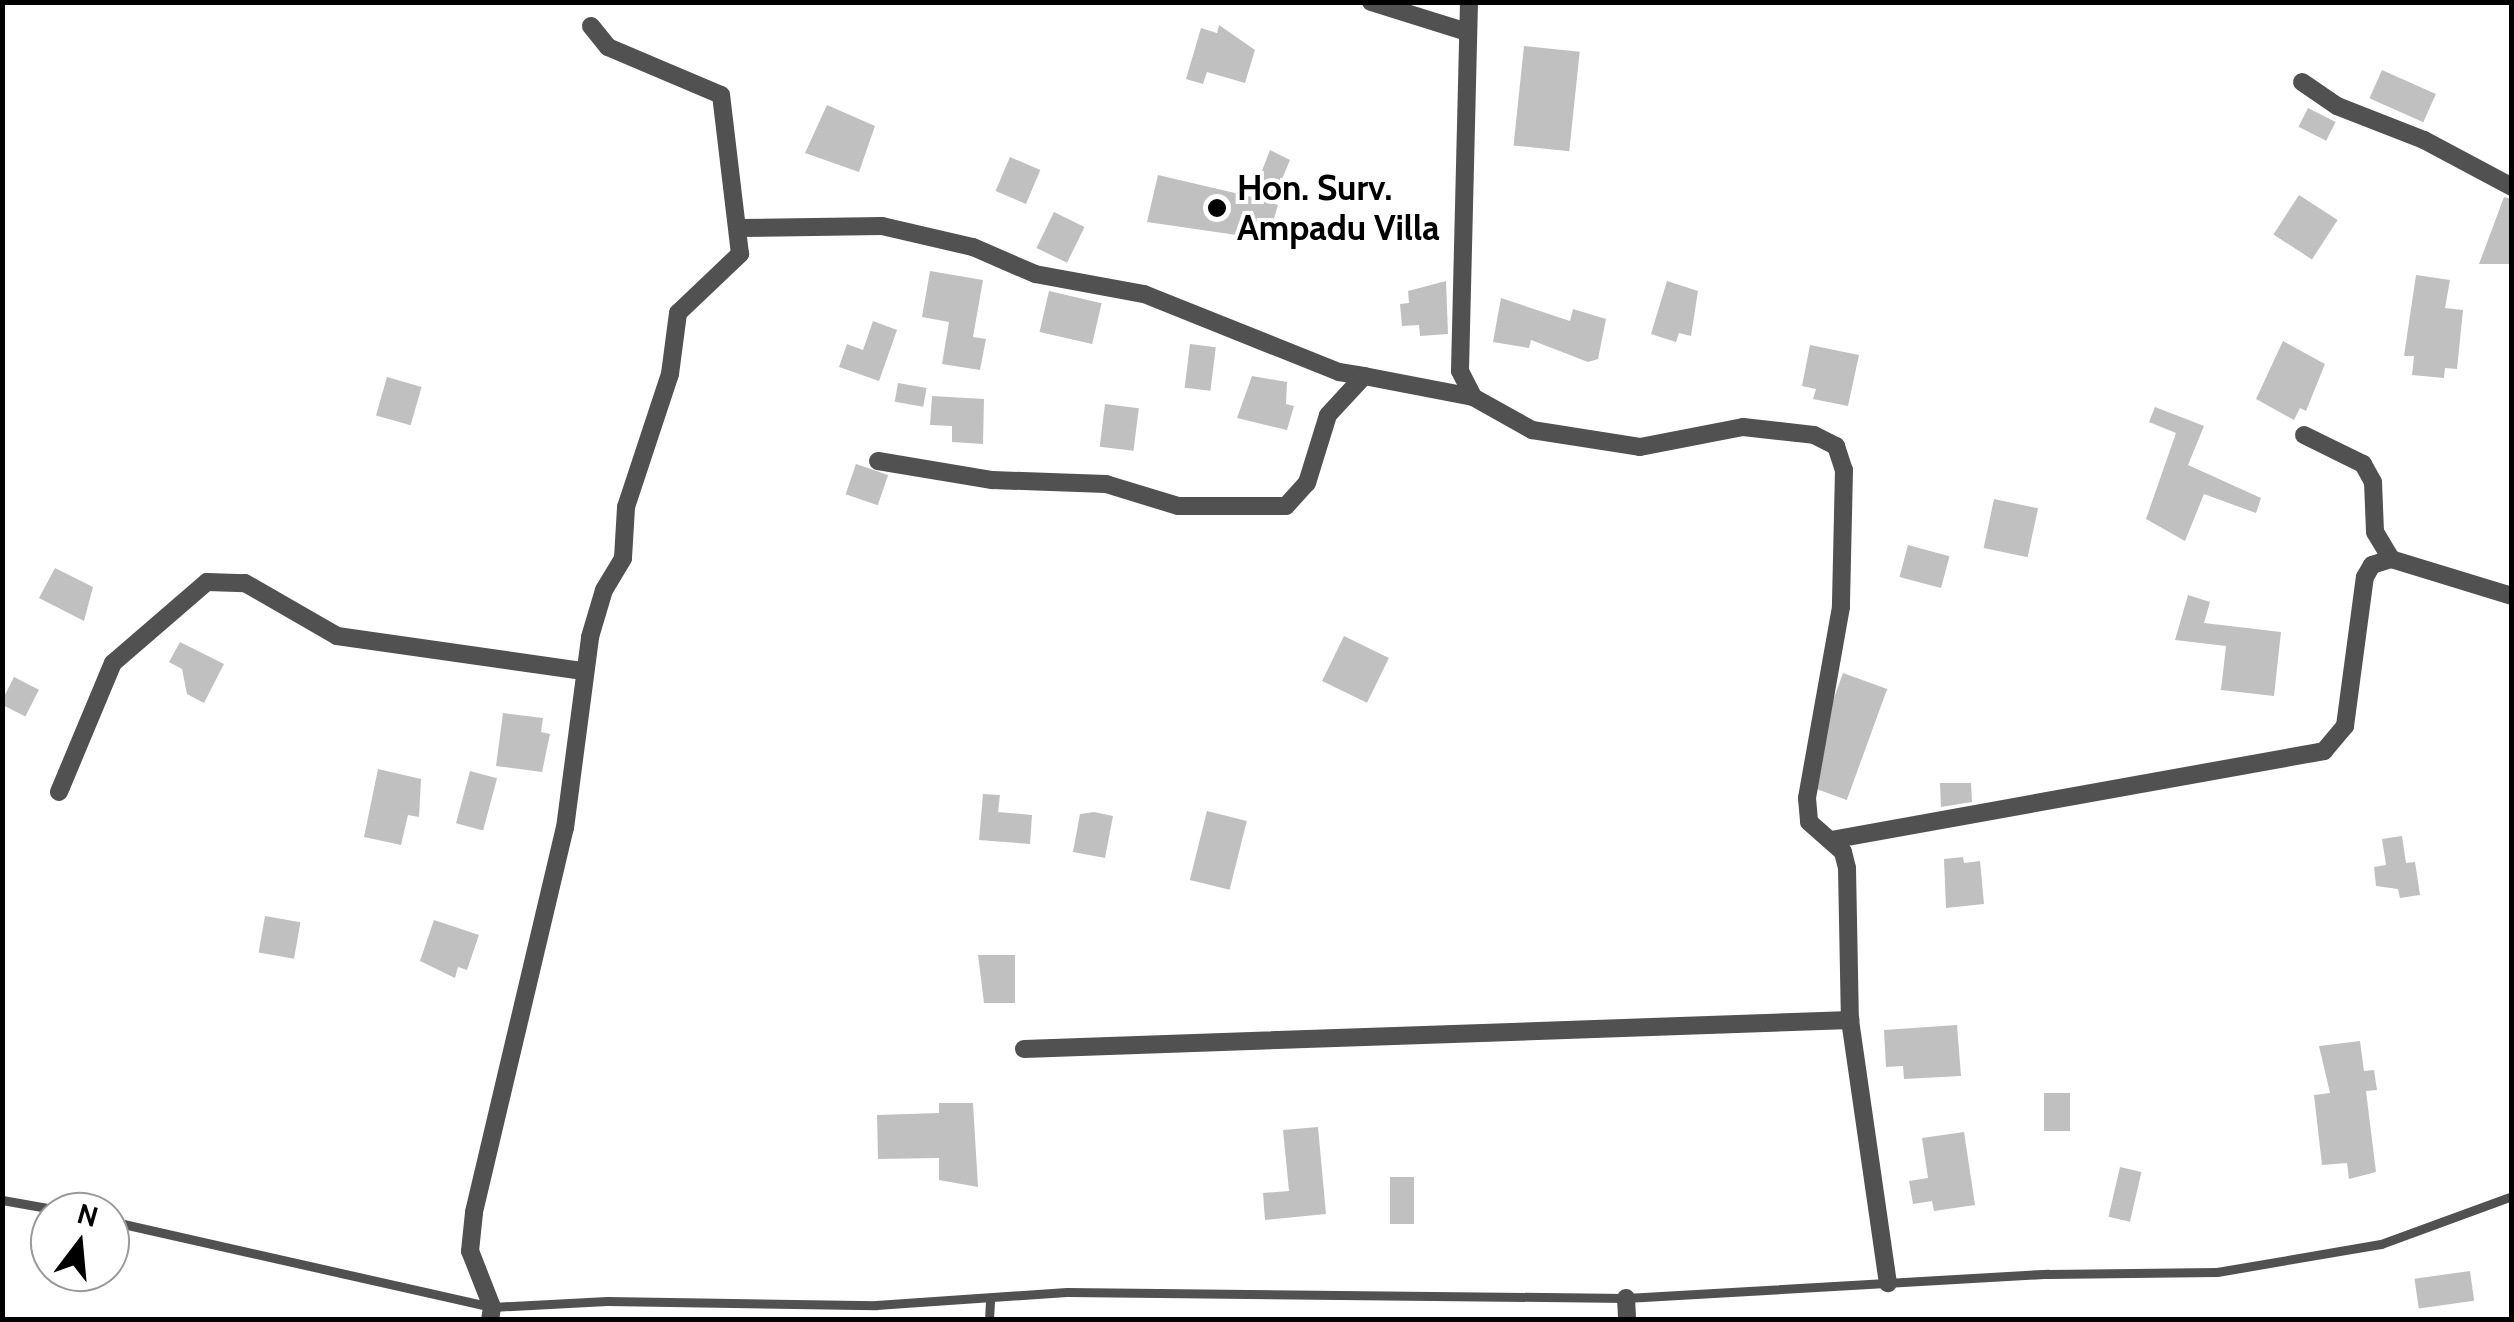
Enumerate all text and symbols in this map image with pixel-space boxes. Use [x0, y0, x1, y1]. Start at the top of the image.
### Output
place label: Hon. Surv. Ampadu Villa [1237, 167, 1440, 249]
marker: Hon. Surv. Ampadu Villa [1206, 197, 1228, 219]
north arrow [30, 1192, 130, 1292]
text: N [74, 1196, 102, 1234]

